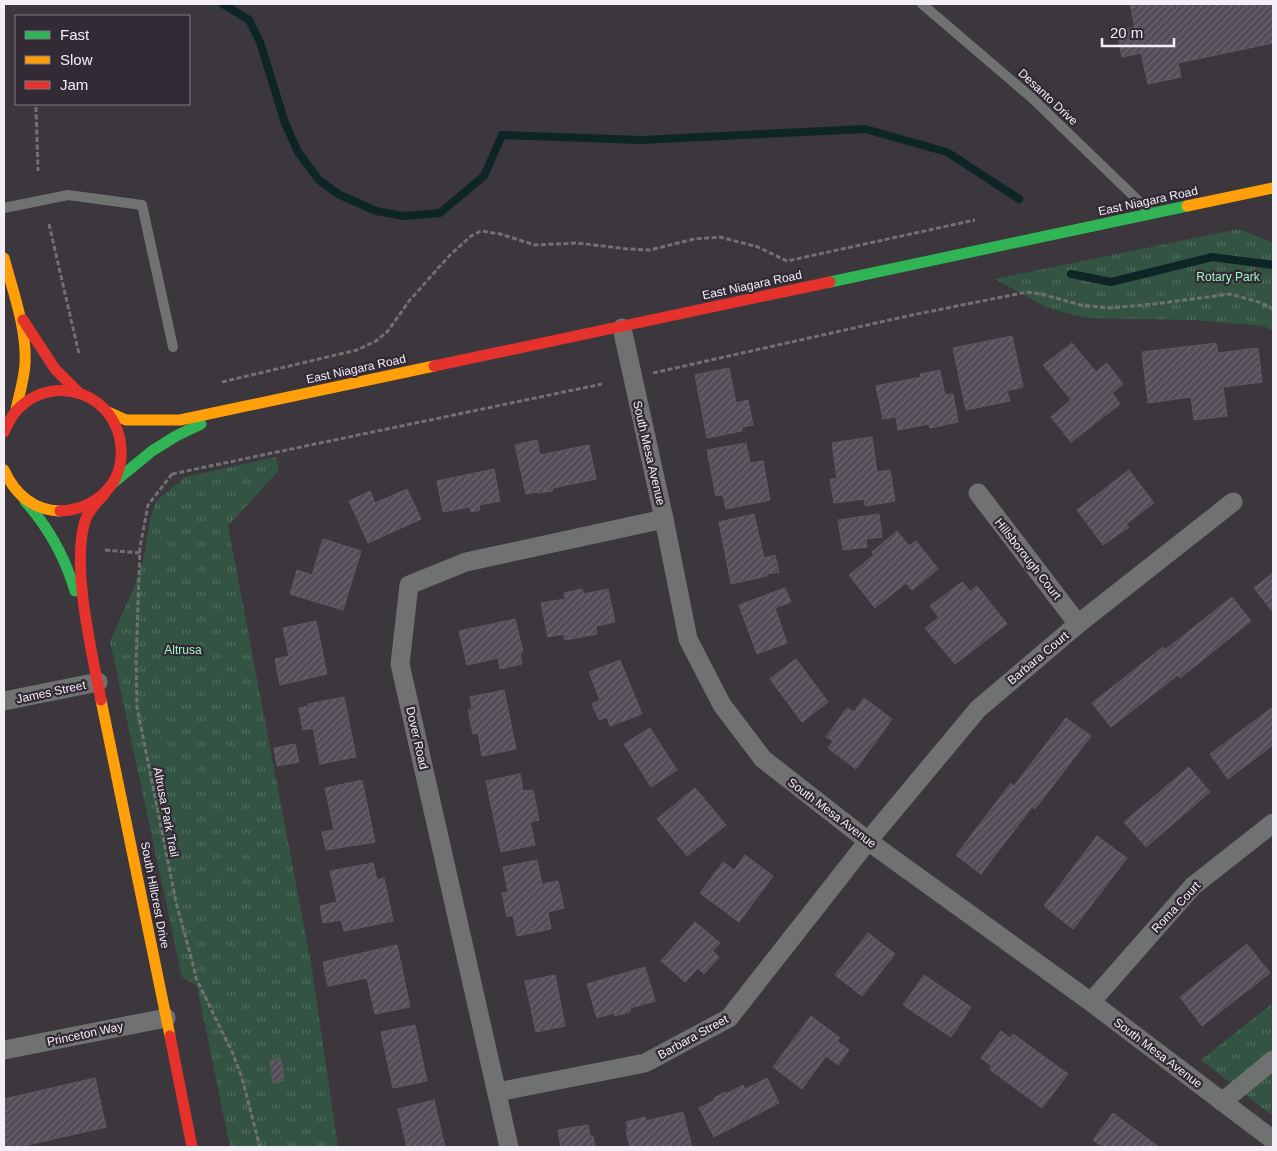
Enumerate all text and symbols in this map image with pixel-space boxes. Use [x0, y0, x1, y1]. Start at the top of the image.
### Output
legend [15, 15, 190, 105]
scale bar [1102, 15, 1174, 47]
text: 20 m [1110, 24, 1143, 41]
text: Fast [60, 26, 90, 43]
text: Slow [60, 51, 93, 68]
street label: Desanto Drive [1015, 66, 1081, 128]
text: Jam [60, 76, 88, 93]
street label: East Niagara Road [1097, 184, 1199, 218]
street label: East Niagara Road [701, 268, 803, 302]
park label: Rotary Park [1196, 270, 1261, 284]
street label: East Niagara Road [305, 352, 407, 386]
street label: South Mesa Avenue [630, 399, 668, 507]
street label: Hillsborough Court [992, 516, 1065, 603]
street label: Barbara Court [1005, 628, 1072, 688]
park label: Altrusa [164, 643, 202, 657]
street label: James Street [15, 678, 88, 706]
street label: Dover Road [403, 705, 431, 771]
street label: Altrusa Park Trail [150, 766, 182, 858]
street label: South Mesa Avenue [785, 775, 879, 851]
street label: South Hillcrest Drive [138, 840, 172, 950]
street label: Roma Court [1149, 878, 1204, 935]
street label: Barbara Street [655, 1012, 731, 1062]
street label: South Mesa Avenue [1111, 1015, 1205, 1091]
street label: Princeton Way [46, 1019, 124, 1049]

